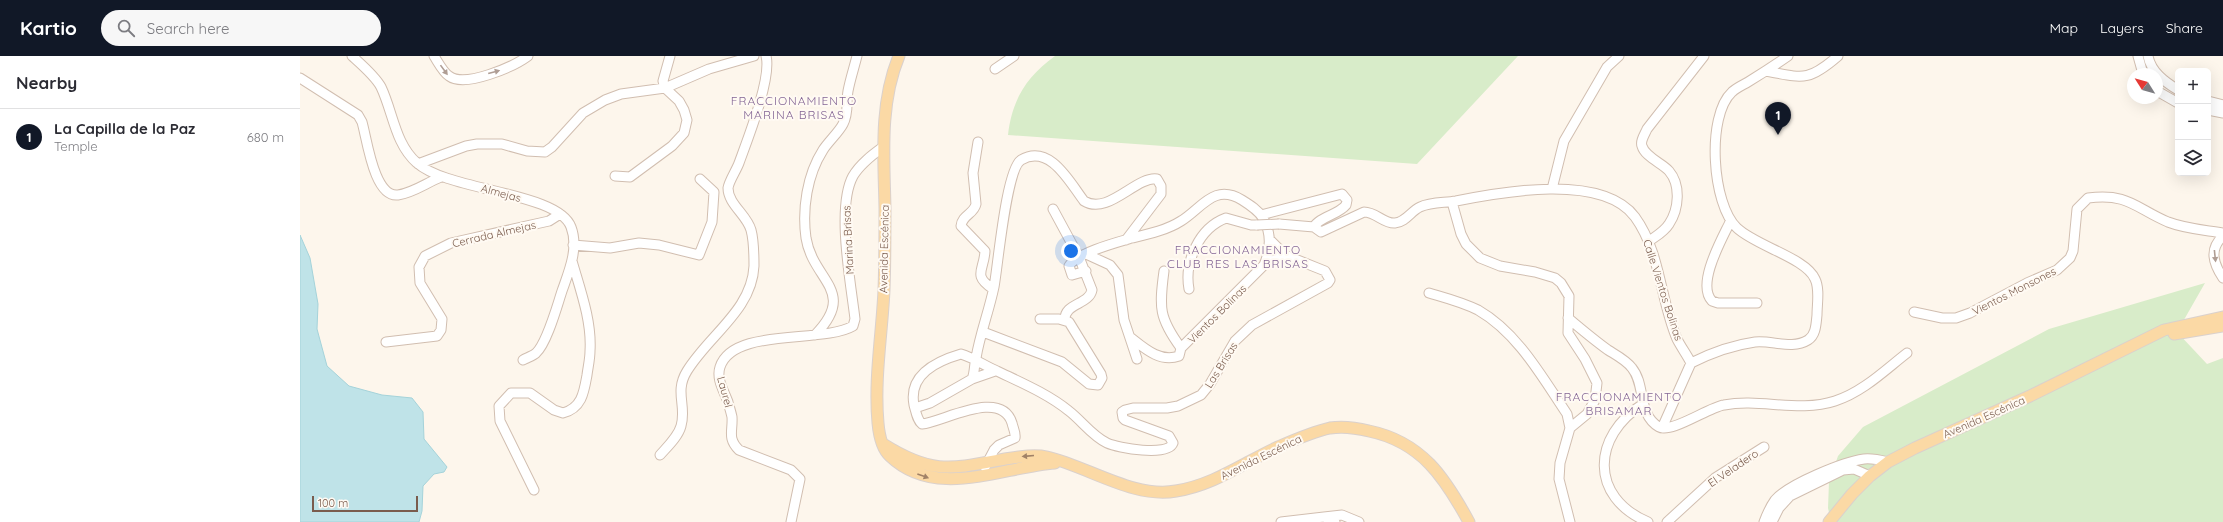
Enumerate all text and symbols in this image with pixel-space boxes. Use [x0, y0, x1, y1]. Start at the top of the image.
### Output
search box [101, 10, 381, 46]
text: Kartio [20, 16, 77, 40]
icon: search [115, 17, 137, 39]
text: Search here [147, 19, 230, 38]
text: Map [2049, 19, 2078, 37]
text: Layers [2100, 19, 2144, 37]
text: Share [2166, 19, 2203, 37]
one-way arrow [440, 65, 448, 76]
one-way arrow [488, 68, 500, 74]
north arrow [2127, 68, 2163, 104]
map controls [2175, 68, 2211, 176]
button: + [2175, 68, 2211, 104]
text: Nearby [16, 72, 77, 93]
district label: FRACCIONAMIENTO MARINA BRISAS [731, 93, 857, 122]
pin: 1 [1765, 102, 1791, 135]
button: − [2175, 104, 2211, 140]
text: La Capilla de la Paz [54, 119, 195, 138]
text: 1 [26, 129, 32, 145]
text: 680 m [247, 129, 284, 145]
text: Temple [54, 138, 98, 154]
button: layers [2175, 140, 2211, 176]
street label: Almejas [480, 181, 522, 205]
street label: Marina Brisas [839, 205, 857, 275]
street label: Avenida Escénica [876, 205, 892, 293]
street label: Cerrada Almejas [451, 218, 537, 250]
street label: Calle Vientos Bolinas [1640, 238, 1686, 342]
your location [1061, 241, 1081, 261]
district label: FRACCIONAMIENTO CLUB RES LAS BRISAS [1167, 242, 1309, 271]
one-way arrow [2211, 250, 2218, 263]
street label: Vientos Monsones [1970, 264, 2058, 318]
street label: Vientos Bolinas [1185, 282, 1249, 346]
street label: Las Brisas [1201, 339, 1241, 391]
street label: Laurel [714, 375, 736, 409]
district label: FRACCIONAMIENTO BRISAMAR [1556, 389, 1682, 418]
street label: Avenida Escénica [1941, 393, 2027, 441]
street label: Avenida Escénica [1218, 431, 1304, 483]
street label: El Veladero [1705, 446, 1761, 490]
one-way arrow [1021, 453, 1034, 460]
one-way arrow [918, 473, 930, 479]
scale bar [312, 494, 418, 513]
text: 100 m [318, 496, 348, 510]

